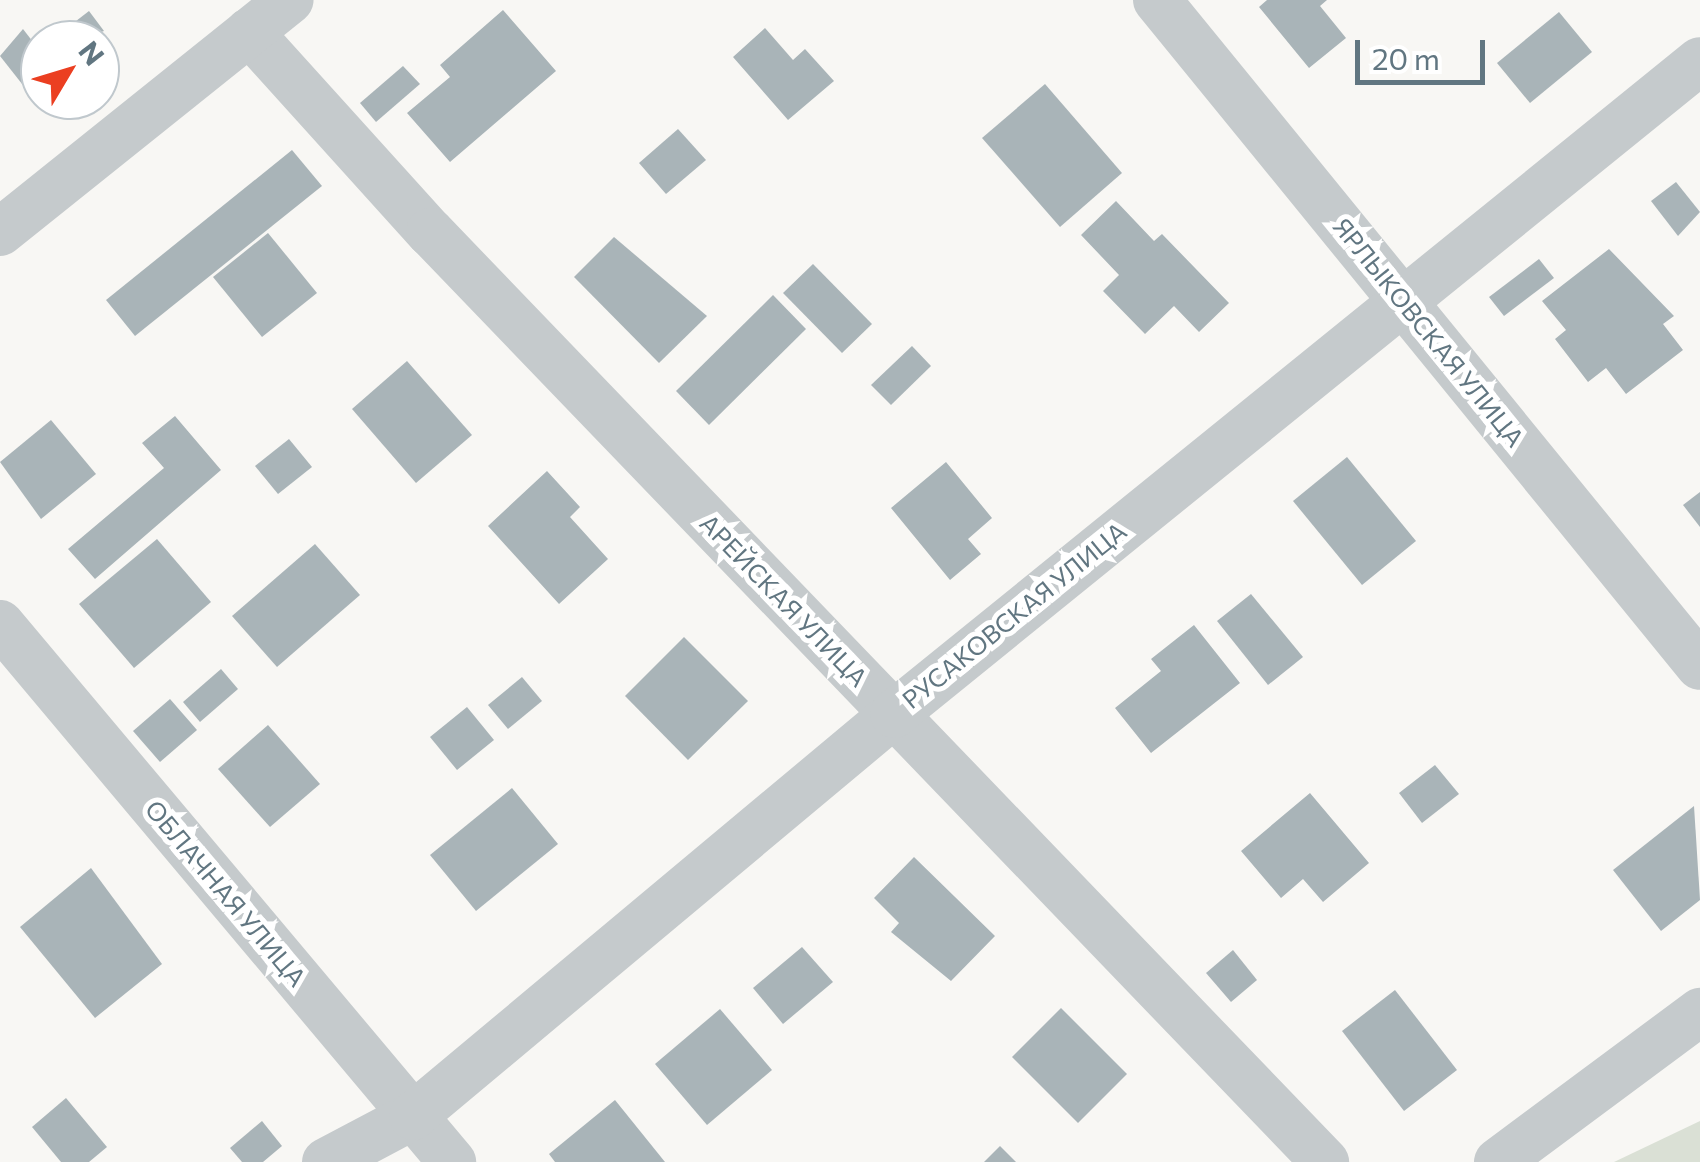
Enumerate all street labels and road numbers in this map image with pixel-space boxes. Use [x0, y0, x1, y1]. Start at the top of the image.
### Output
street label: ЯРЛЫКОВСКАЯ УЛИЦА [1327, 211, 1531, 453]
street label: АРЕЙСКАЯ УЛИЦА [694, 508, 874, 692]
street label: РУСАКОВСКАЯ УЛИЦА [896, 515, 1132, 715]
street label: ОБЛАЧНАЯ УЛИЦА [139, 794, 313, 992]

